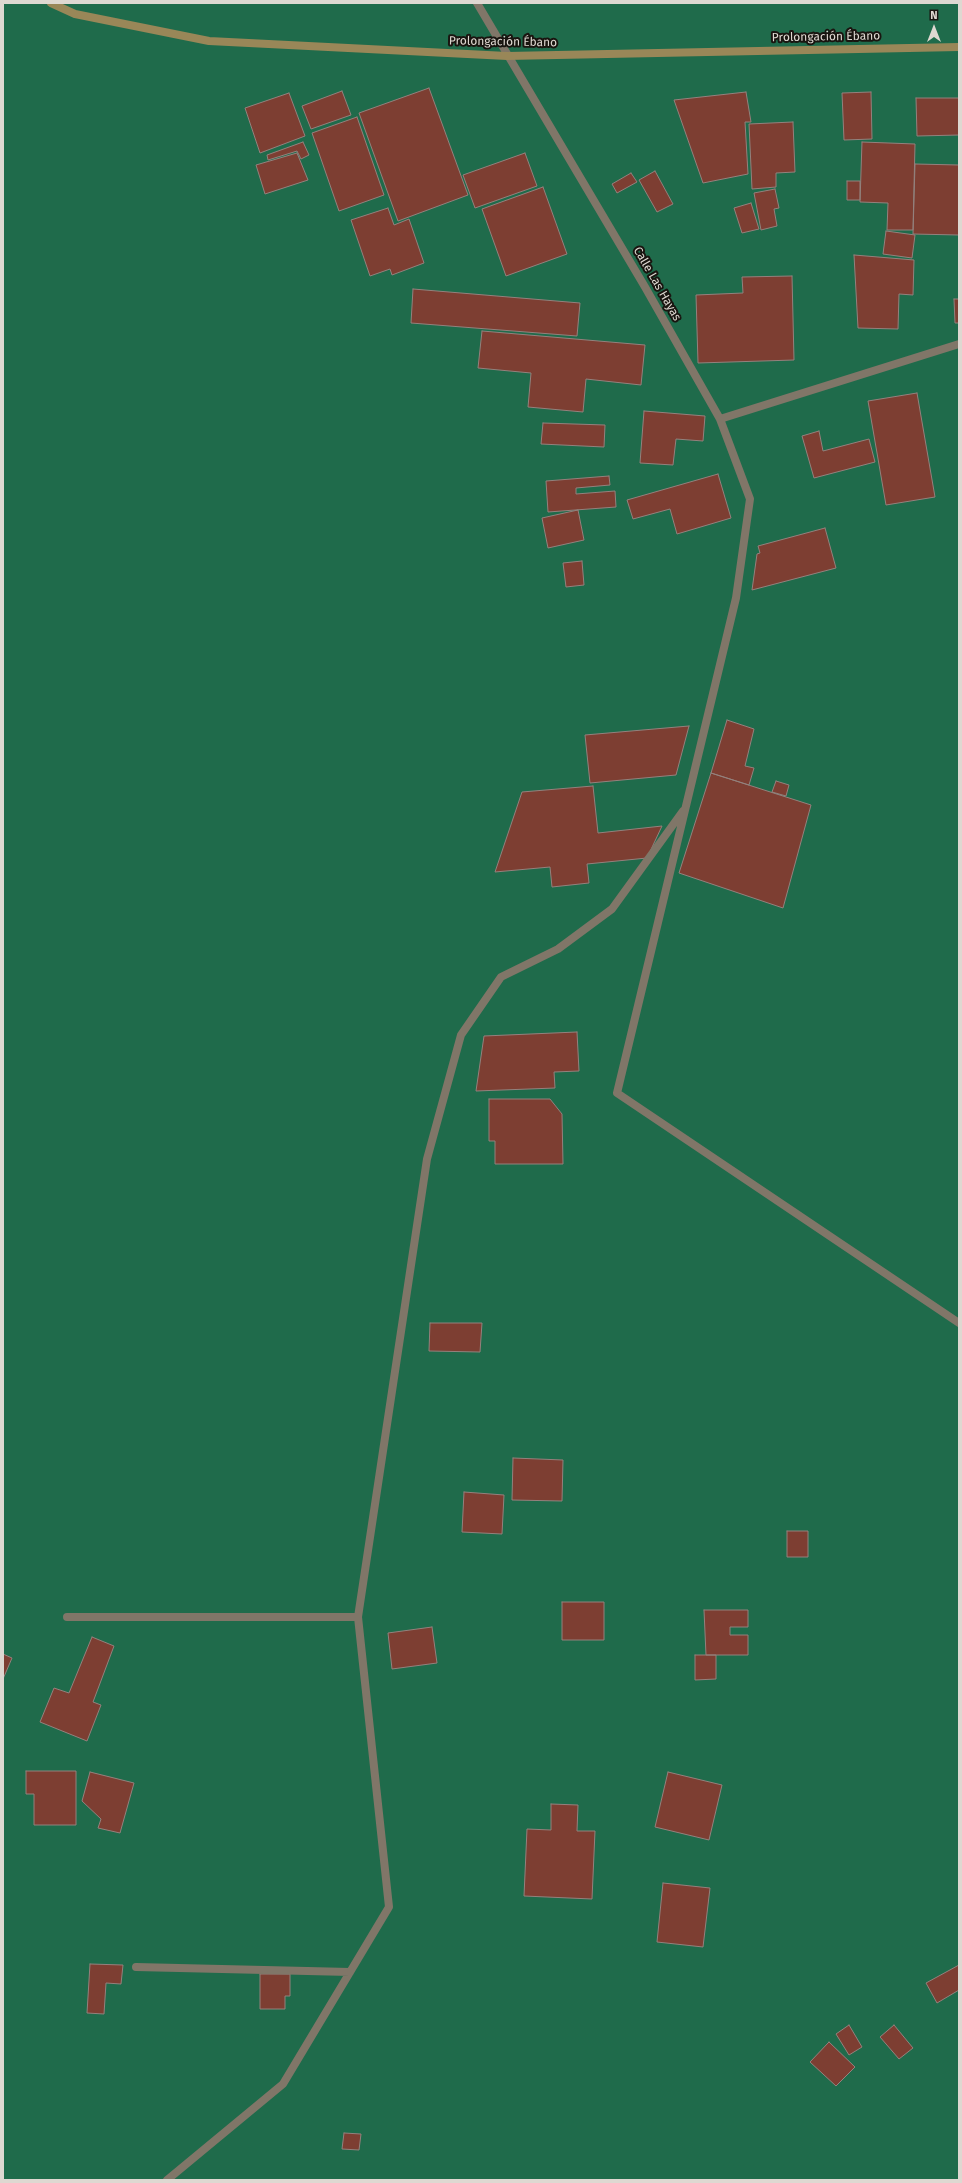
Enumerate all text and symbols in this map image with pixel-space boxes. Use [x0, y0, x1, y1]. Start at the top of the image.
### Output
north arrow [914, 8, 954, 48]
text: N [930, 9, 938, 22]
street label: Prolongación Ébano [772, 29, 880, 45]
street label: Prolongación Ébano [449, 34, 557, 50]
street label: Calle Las Hayas [630, 244, 684, 324]

